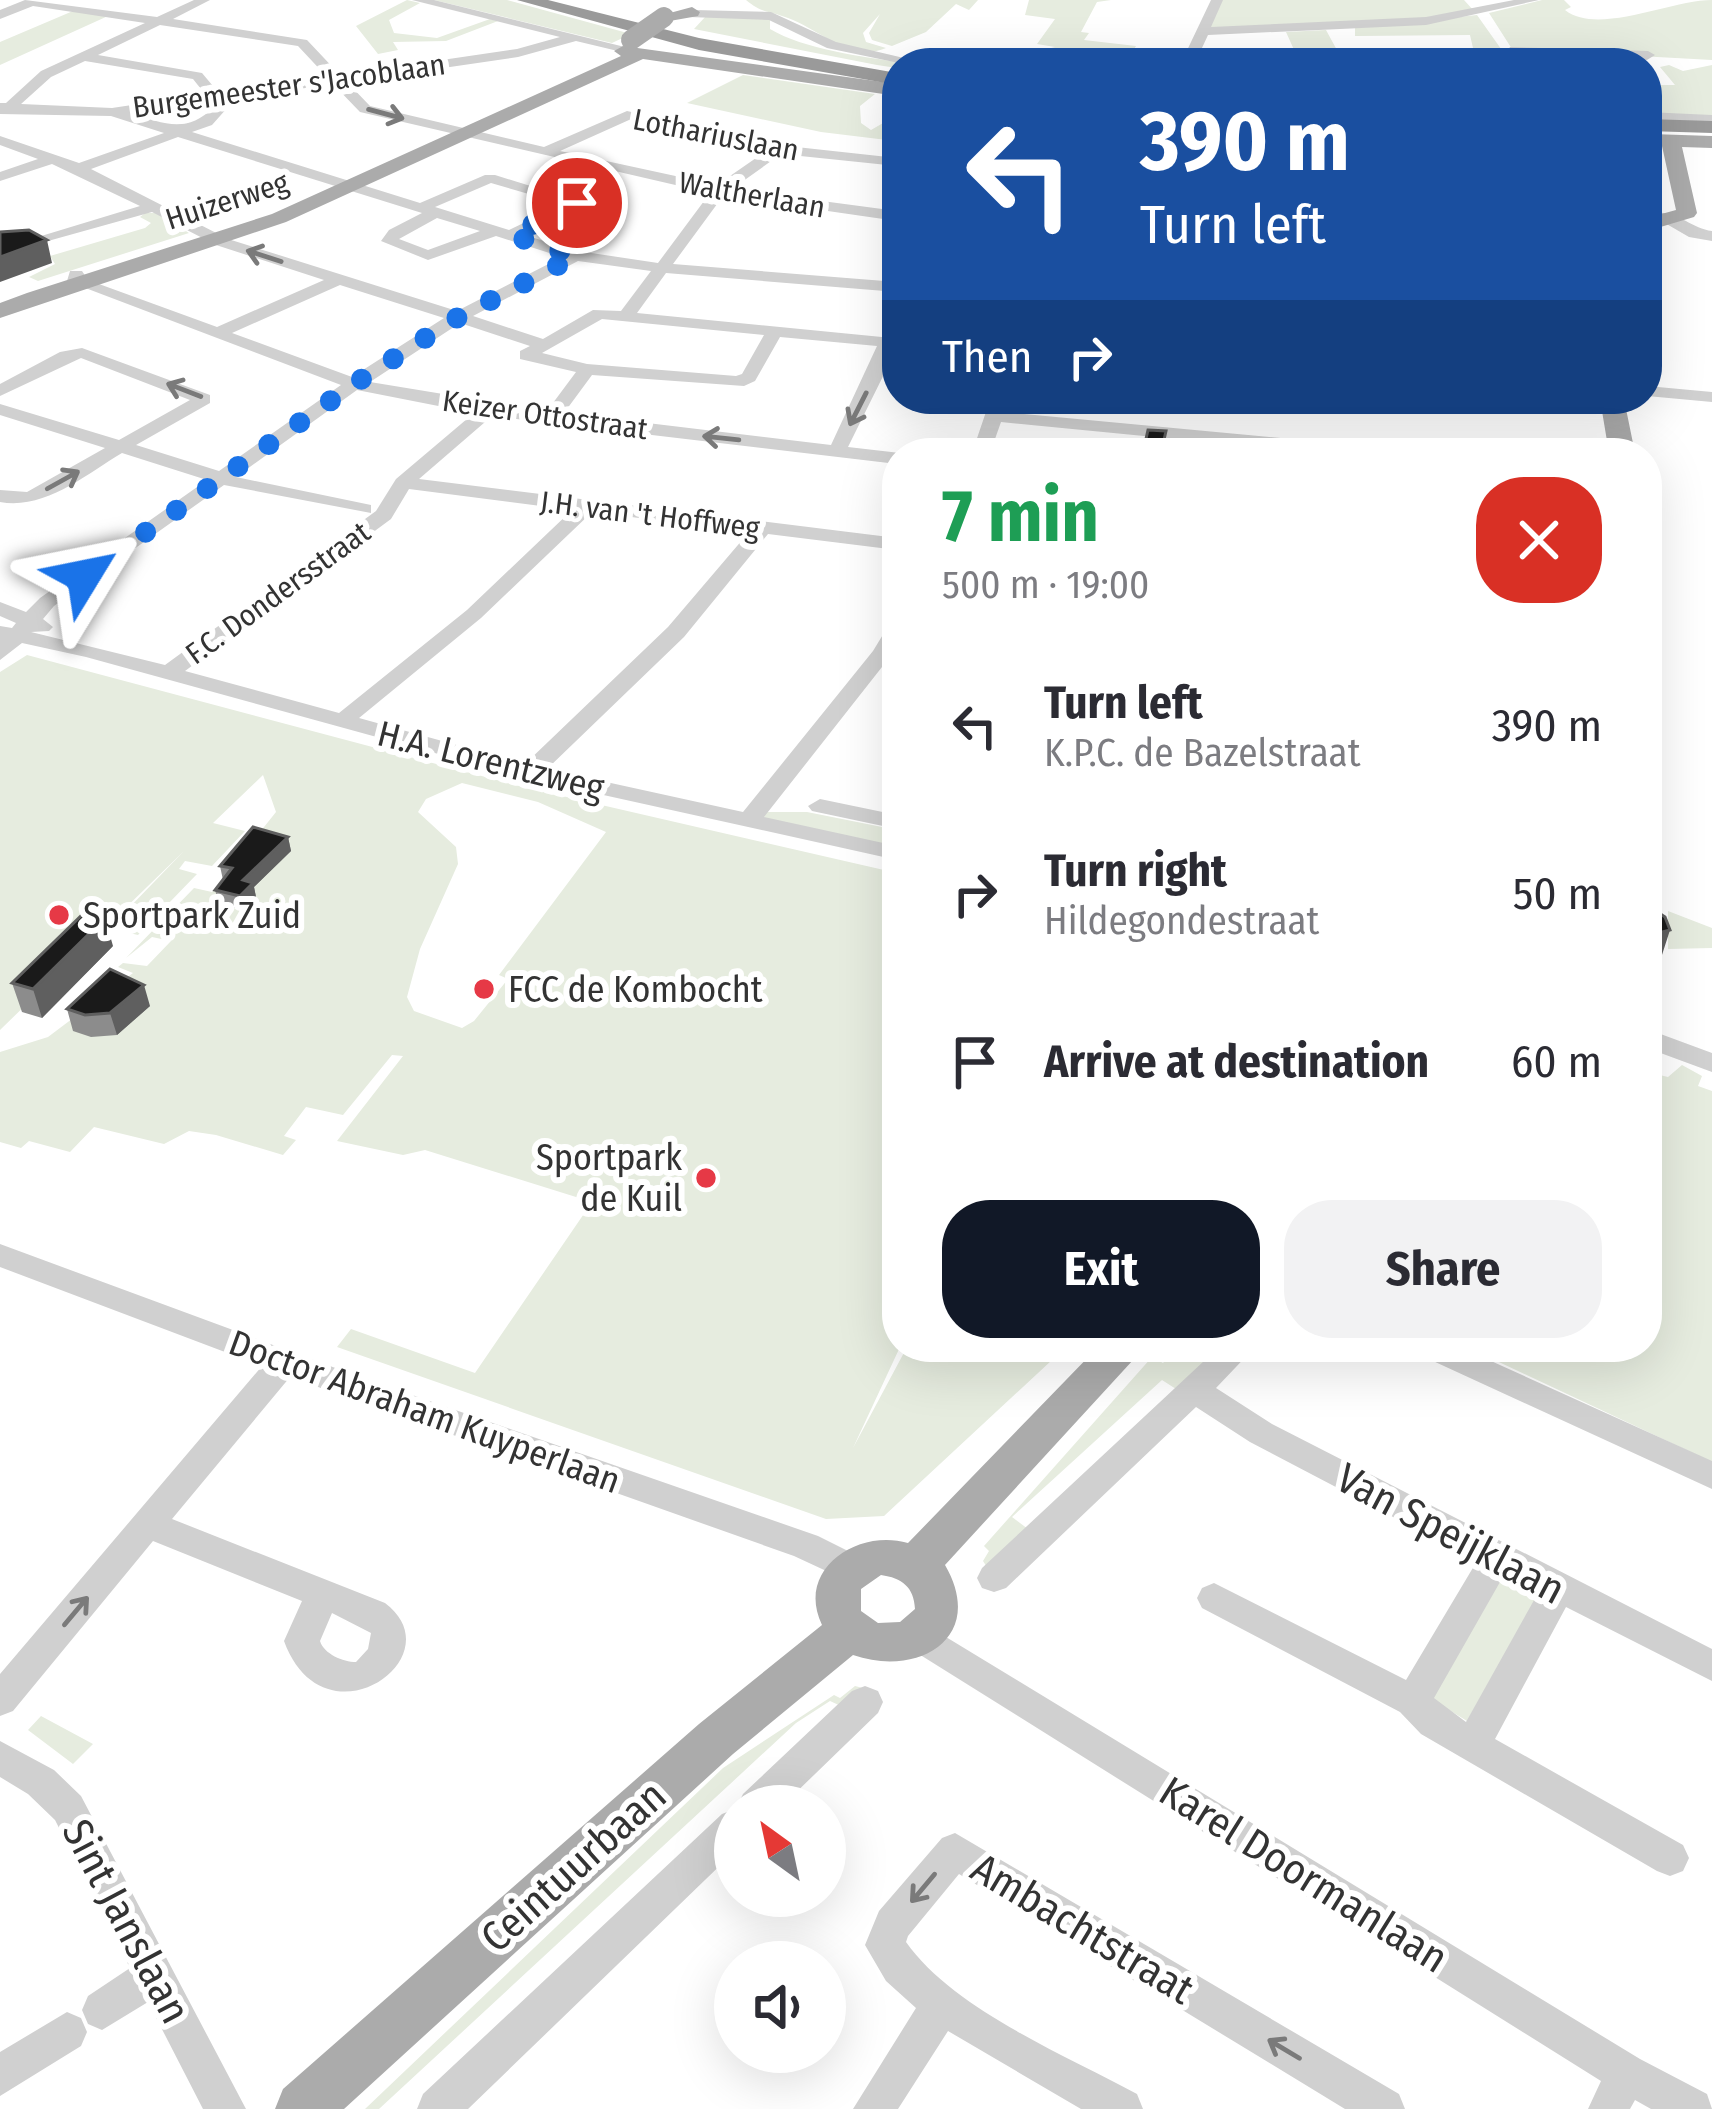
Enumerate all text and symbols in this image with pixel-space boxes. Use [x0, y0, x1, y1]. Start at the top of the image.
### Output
street label: Burgemeester s'Jacoblaan [130, 46, 448, 126]
text: 390 m [1140, 91, 1350, 192]
icon: left [942, 96, 1098, 252]
street label: Lothariuslaan [630, 101, 802, 169]
one-way arrow [367, 104, 405, 126]
pin [526, 152, 628, 254]
street label: Huizerweg [161, 164, 294, 238]
street label: Waltherlaan [676, 164, 828, 226]
icon: arrive [544, 170, 610, 236]
text: Turn left [1140, 193, 1326, 257]
one-way arrow [246, 243, 284, 265]
icon: right [1057, 324, 1123, 390]
text: Then [942, 330, 1033, 384]
one-way arrow [166, 378, 203, 399]
street label: Keizer Ottostraat [440, 383, 650, 447]
one-way arrow [845, 391, 868, 426]
one-way arrow [702, 426, 741, 449]
one-way arrow [45, 468, 80, 491]
text: 7 min [942, 474, 1099, 560]
button: close [1476, 477, 1602, 603]
street label: J.H. van 't Hoffweg [538, 484, 763, 546]
position arrow [21, 513, 147, 639]
street label: F.C. Dondersstraat [179, 514, 377, 672]
text: 500 m · 19:00 [942, 562, 1149, 608]
text: Turn left [1044, 676, 1203, 730]
icon: left [942, 693, 1008, 759]
text: 390 m [1492, 699, 1602, 753]
street label: H.A. Lorentzweg [373, 712, 608, 810]
text: K.P.C. de Bazelstraat [1044, 730, 1360, 776]
text: Turn right [1044, 844, 1227, 898]
icon: right [942, 861, 1008, 927]
text: 50 m [1513, 867, 1602, 921]
place label: Sportpark Zuid [83, 894, 301, 938]
text: Hildegondestraat [1044, 898, 1319, 944]
marker: Sportpark Zuid [46, 902, 72, 928]
place label: FCC de Kombocht [508, 968, 763, 1012]
marker: FCC de Kombocht [471, 976, 497, 1002]
icon: arrive [942, 1029, 1008, 1095]
text: Arrive at destination [1044, 1035, 1429, 1089]
text: 60 m [1511, 1035, 1602, 1089]
place label: Sportpark de Kuil [536, 1136, 682, 1221]
marker: Sportpark de Kuil [693, 1165, 719, 1191]
button: Exit [942, 1200, 1260, 1338]
button: Share [1284, 1200, 1602, 1338]
street label: Doctor Abraham Kuyperlaan [223, 1321, 626, 1503]
street label: Van Speijklaan [1328, 1453, 1573, 1615]
one-way arrow [62, 1596, 89, 1627]
street label: Karel Doormanlaan [1150, 1766, 1457, 1983]
street label: Ceintuurbaan [471, 1771, 676, 1963]
north arrow [714, 1785, 846, 1917]
map controls [714, 1785, 846, 2073]
street label: Sint Janslaan [52, 1811, 201, 2032]
street label: Ambachtstraat [962, 1843, 1203, 2015]
one-way arrow [910, 1872, 938, 1903]
button: sound [714, 1941, 846, 2073]
one-way arrow [1268, 2037, 1302, 2061]

